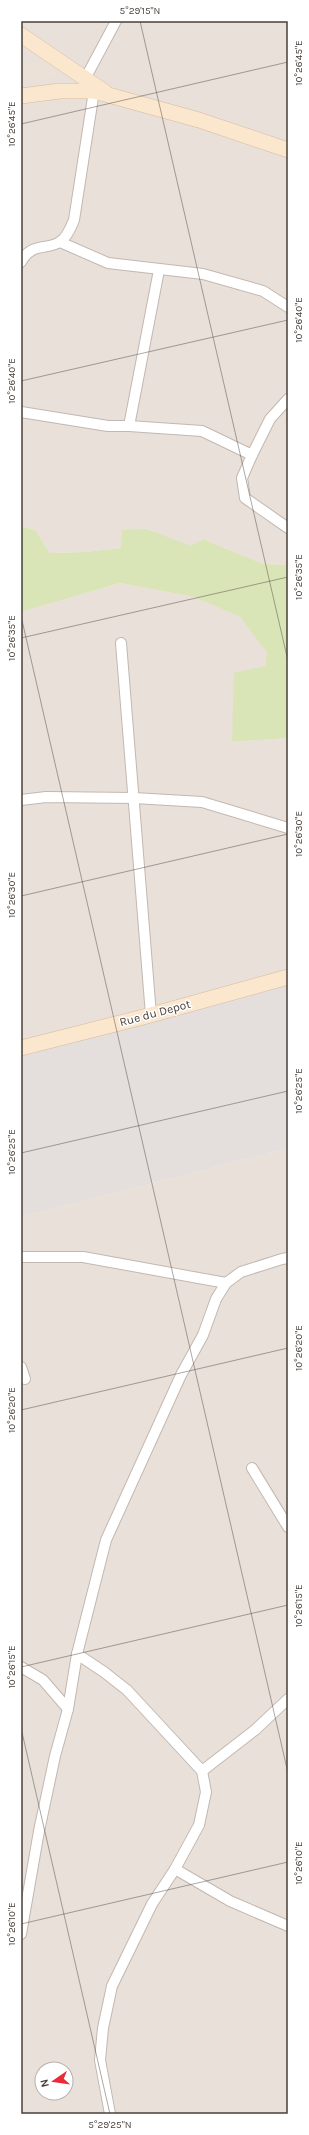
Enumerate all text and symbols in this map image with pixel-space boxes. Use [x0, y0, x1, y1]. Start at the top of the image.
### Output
text: 5°29'15"N [120, 5, 160, 17]
text: 10°26'45"E [293, 40, 305, 86]
text: 10°26'45"E [6, 101, 18, 147]
text: 10°26'40"E [293, 297, 305, 343]
text: 10°26'40"E [6, 358, 18, 404]
text: 10°26'35"E [293, 554, 305, 600]
text: 10°26'35"E [6, 615, 18, 661]
text: 10°26'30"E [293, 811, 305, 857]
text: 10°26'30"E [6, 872, 18, 918]
street label: Rue du Depot [118, 997, 193, 1029]
text: 10°26'25"E [293, 1068, 305, 1114]
text: 10°26'25"E [6, 1129, 18, 1175]
text: 10°26'20"E [293, 1325, 305, 1371]
text: 10°26'20"E [6, 1387, 18, 1433]
text: 10°26'15"E [293, 1584, 305, 1628]
text: 10°26'15"E [6, 1645, 18, 1689]
text: 10°26'10"E [293, 1841, 305, 1885]
text: 10°26'10"E [6, 1902, 18, 1946]
north arrow [34, 2061, 74, 2101]
text: N [38, 2078, 52, 2088]
text: 5°29'25"N [88, 2119, 132, 2131]

